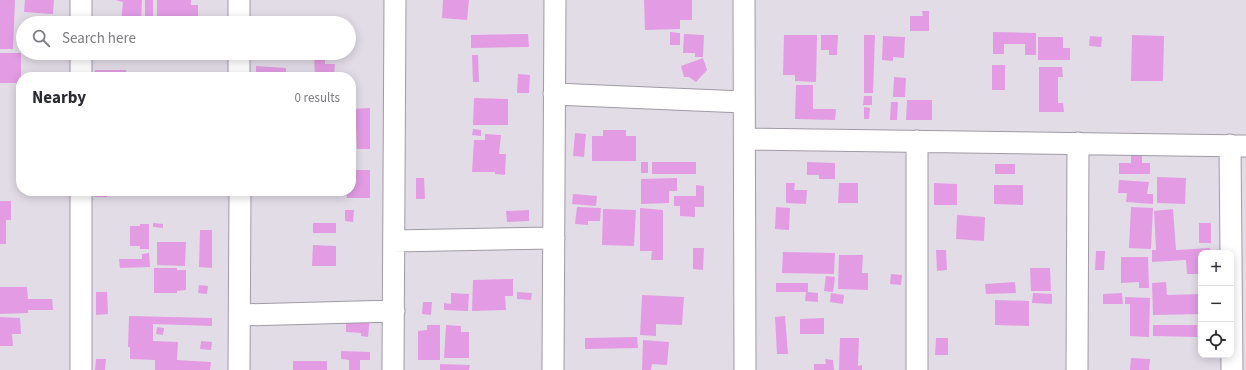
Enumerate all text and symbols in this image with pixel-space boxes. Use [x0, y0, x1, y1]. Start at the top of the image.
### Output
search box [16, 16, 356, 60]
icon: search [30, 27, 52, 49]
text: Search here [62, 28, 136, 49]
text: Nearby [32, 86, 86, 110]
text: 0 results [295, 89, 340, 107]
map controls [1198, 250, 1234, 358]
button: + [1198, 250, 1234, 286]
button: − [1198, 286, 1234, 322]
button: locate [1198, 322, 1234, 358]

